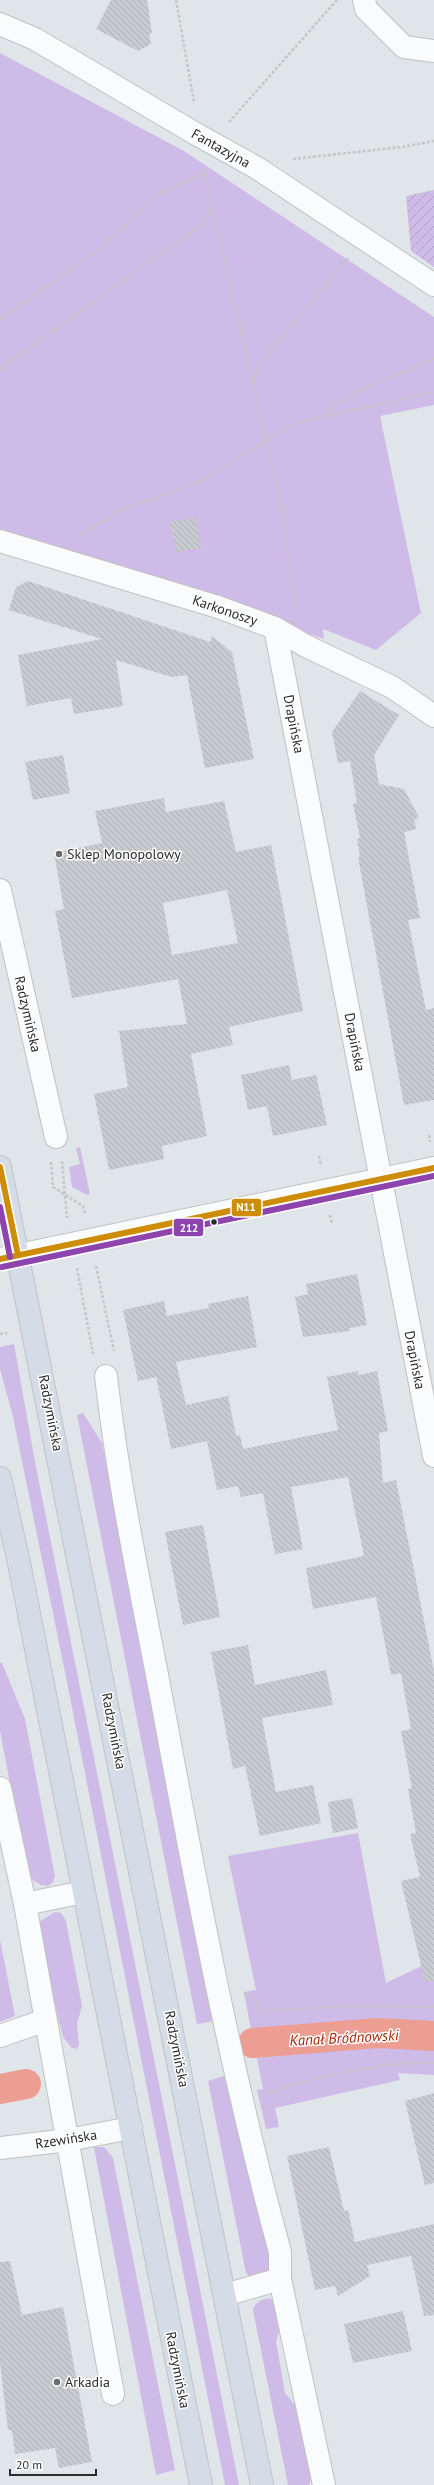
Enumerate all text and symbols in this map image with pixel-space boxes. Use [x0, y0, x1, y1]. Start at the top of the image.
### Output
street label: Fantazyjna [188, 124, 254, 172]
street label: Karkonoszy [190, 590, 260, 630]
street label: Drapińska [279, 693, 309, 755]
place label: Sklep Monopolowy [67, 845, 181, 863]
marker: Sklep Monopolowy [54, 849, 64, 859]
street label: Radzymińska [10, 974, 46, 1054]
street label: Drapińska [340, 1011, 370, 1073]
line badge: N11 [231, 1198, 262, 1217]
text: N11 [236, 1200, 256, 1214]
unlabelled marker [209, 1217, 219, 1227]
line badge: 212 [173, 1218, 204, 1237]
text: 212 [180, 1221, 198, 1235]
street label: Drapińska [400, 1329, 430, 1391]
street label: Radzymińska [35, 1373, 67, 1453]
street label: Radzymińska [98, 1691, 130, 1771]
street label: Radzymińska [161, 2009, 193, 2089]
water label: Kanał Bródnowski [289, 2025, 400, 2050]
street label: Rzewińska [34, 2125, 98, 2153]
street label: Radzymińska [162, 2330, 194, 2410]
place label: Arkadia [65, 2373, 110, 2391]
marker: Arkadia [52, 2377, 62, 2387]
scale bar [10, 2451, 96, 2477]
text: 20 m [16, 2457, 42, 2472]

